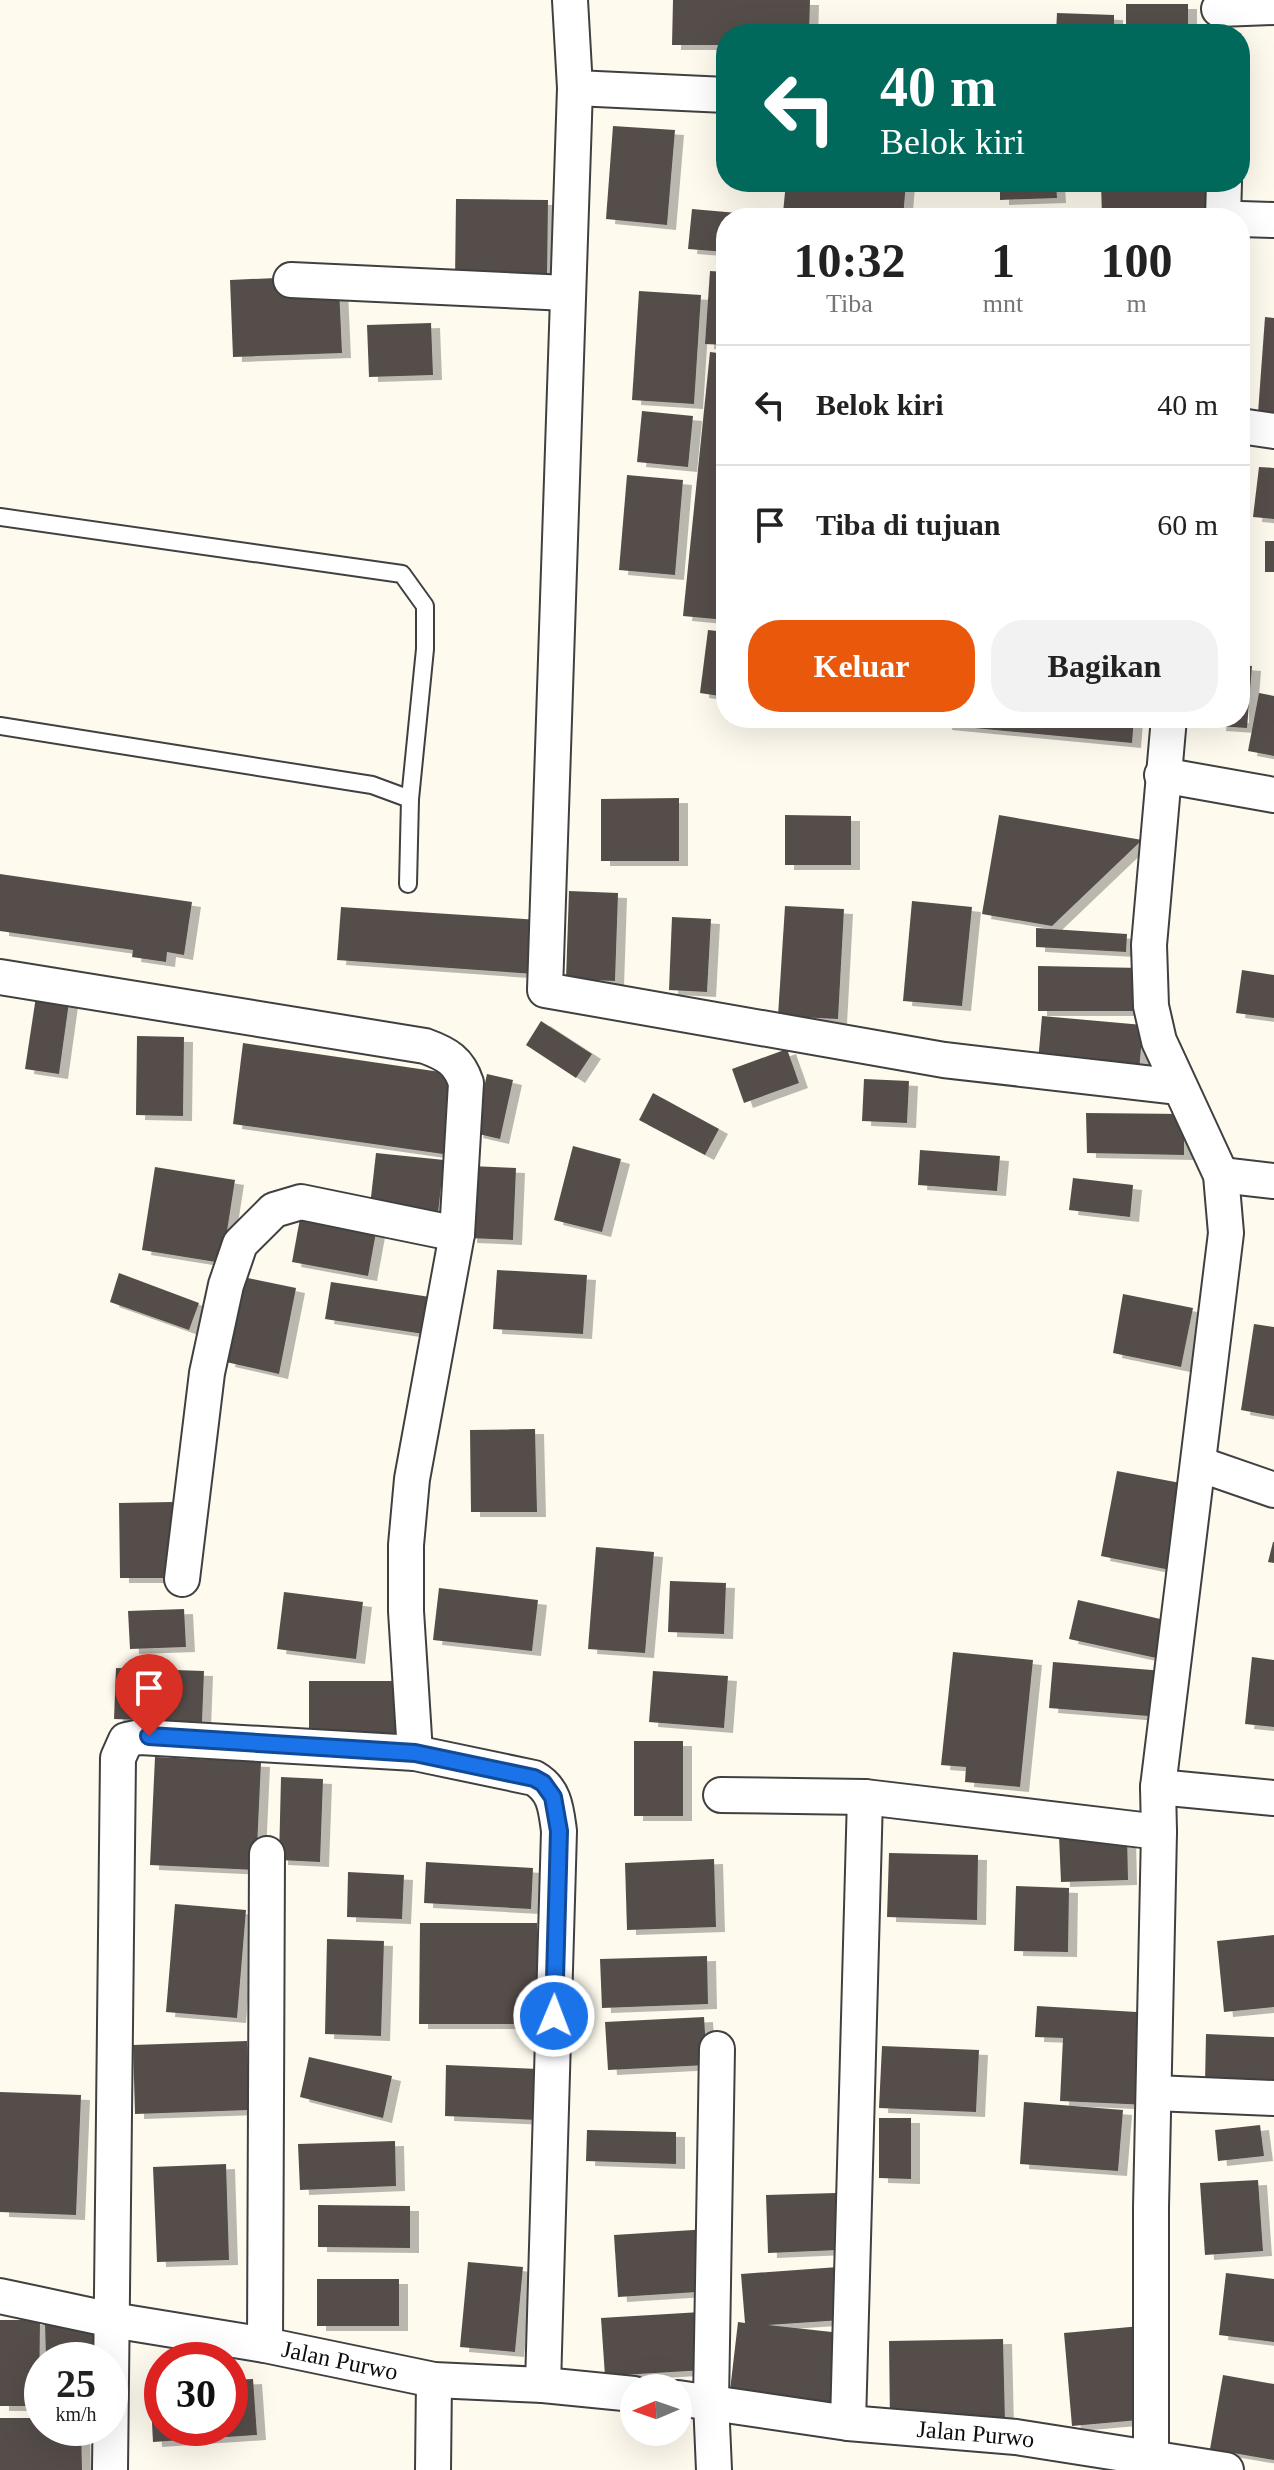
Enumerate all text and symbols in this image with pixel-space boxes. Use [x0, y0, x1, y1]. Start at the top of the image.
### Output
icon: left [748, 56, 852, 160]
text: 40 m [880, 56, 997, 118]
text: Belok kiri [880, 122, 1025, 162]
text: 10:32 [793, 234, 905, 287]
text: 1 [991, 234, 1015, 287]
text: 100 [1101, 234, 1173, 287]
text: Tiba [826, 289, 873, 318]
text: mnt [983, 289, 1023, 318]
text: m [1126, 289, 1147, 318]
icon: left [748, 383, 792, 427]
text: Belok kiri [816, 388, 944, 421]
text: 40 m [1157, 388, 1218, 421]
icon: arrive [748, 503, 792, 547]
text: Tiba di tujuan [816, 508, 1001, 541]
text: 60 m [1157, 508, 1218, 541]
button: Keluar [748, 620, 975, 712]
button: Bagikan [991, 620, 1218, 712]
pin [115, 1654, 183, 1736]
icon: arrive [127, 1666, 171, 1710]
position arrow [512, 1974, 596, 2058]
street label: Jalan Purwo [279, 2336, 400, 2385]
speed limit sign: 30 [144, 2342, 248, 2446]
text: 25 [56, 2361, 96, 2406]
north arrow [620, 2374, 692, 2446]
map controls [620, 2374, 692, 2446]
text: km/h [55, 2403, 97, 2425]
street label: Jalan Purwo [916, 2416, 1036, 2453]

